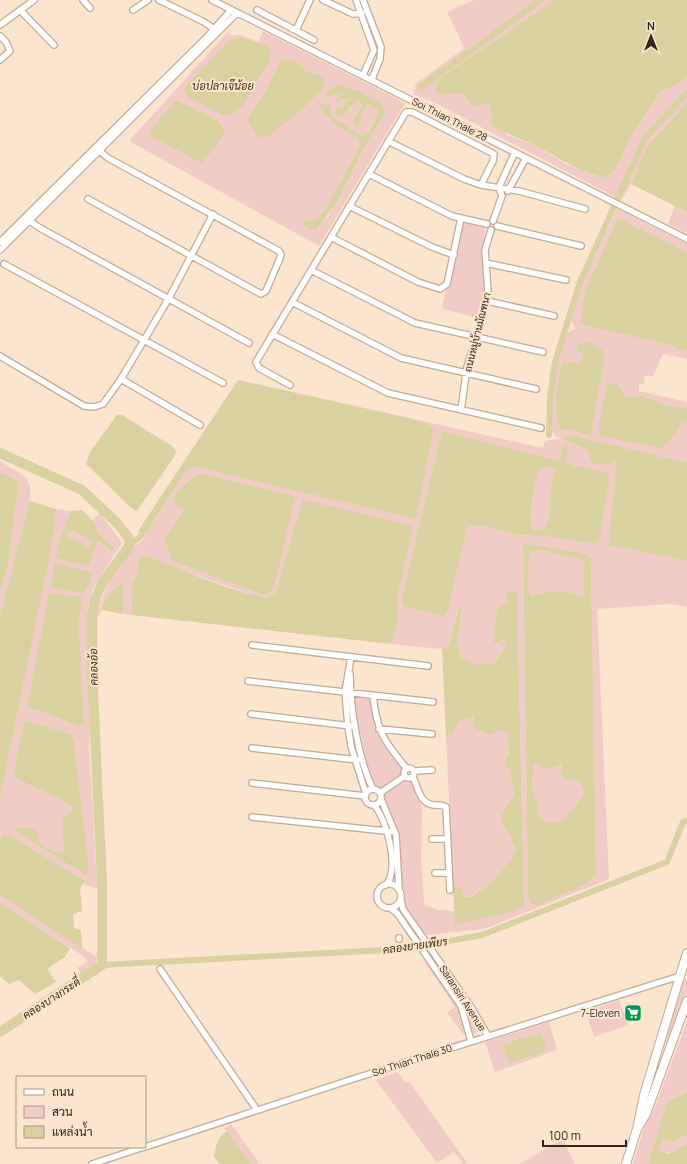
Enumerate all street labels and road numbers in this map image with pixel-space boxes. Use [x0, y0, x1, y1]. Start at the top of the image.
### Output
street label: Soi Thian Thale 28 [410, 94, 490, 144]
street label: ถนนหมู่บ้านมัณฑนา [460, 291, 495, 373]
street label: Saransiri Avenue [436, 962, 490, 1034]
street label: Soi Thian Thale 30 [370, 1040, 454, 1080]

